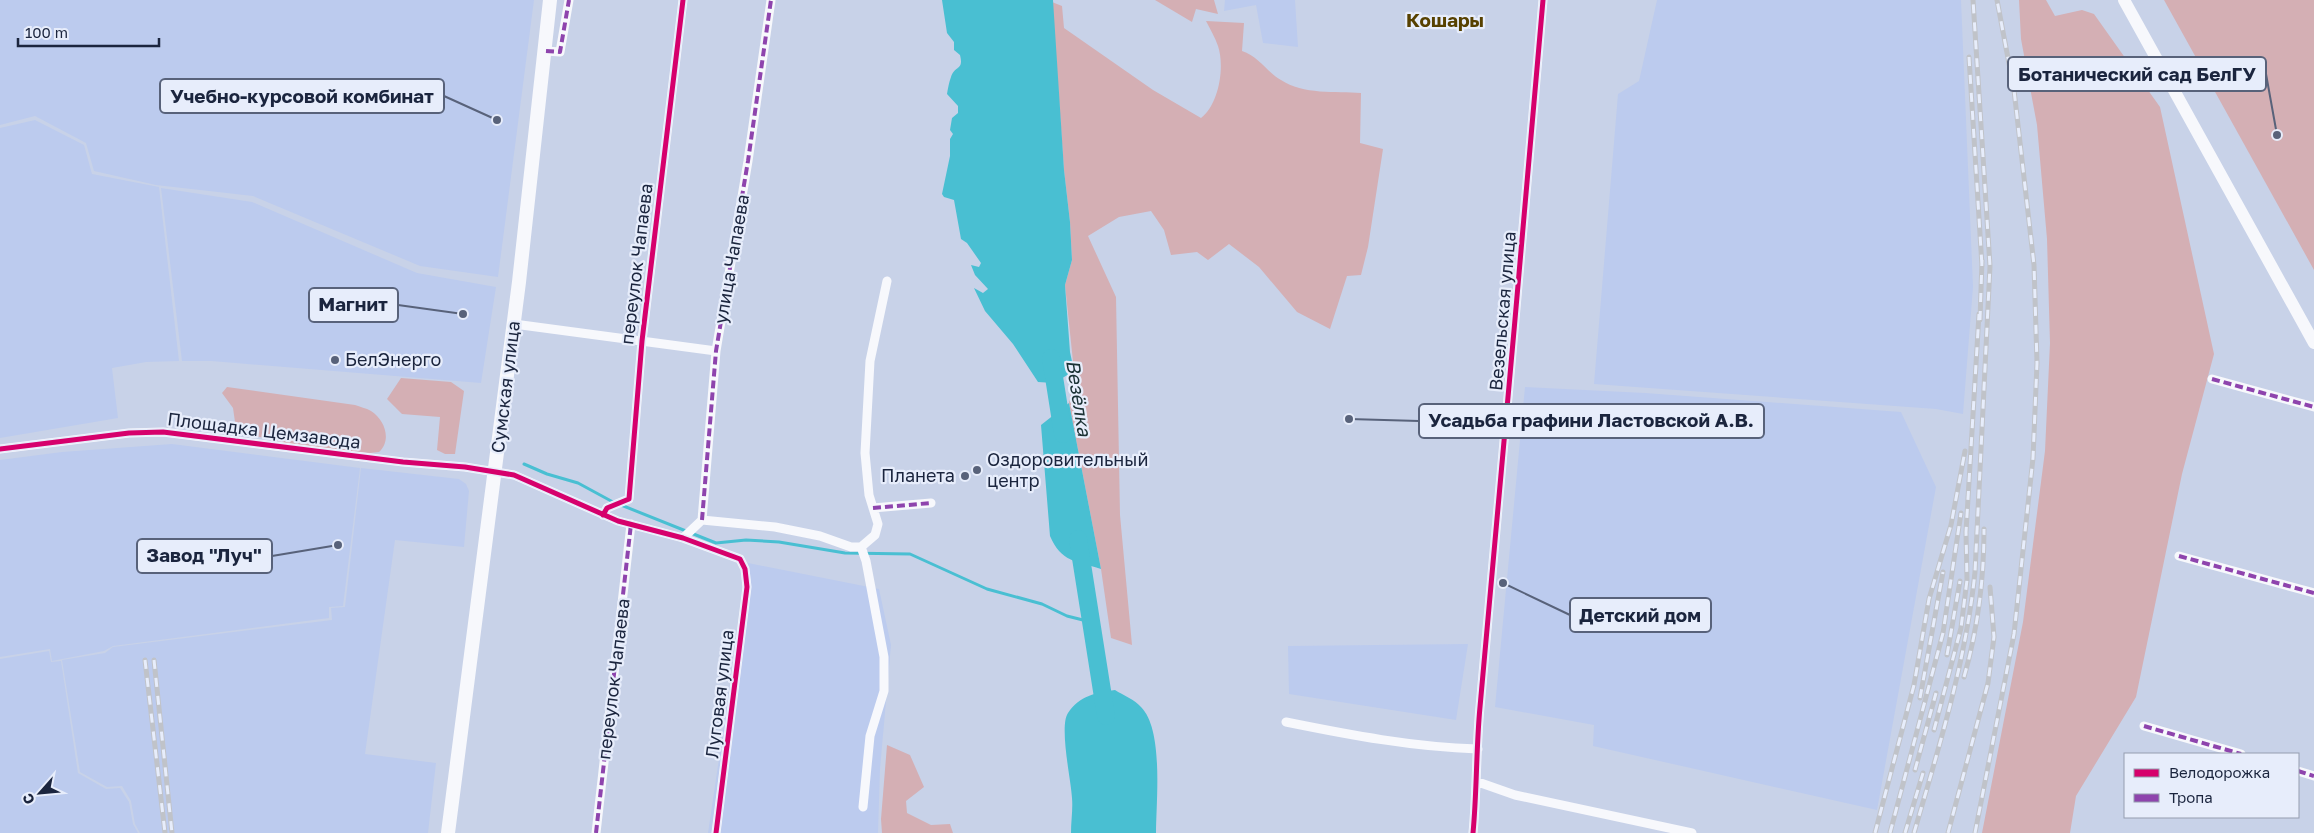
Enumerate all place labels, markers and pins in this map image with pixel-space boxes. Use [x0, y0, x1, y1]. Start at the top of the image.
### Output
callout: Ботанический сад БелГУ [2008, 57, 2266, 91]
callout: Учебно-курсовой комбинат [160, 79, 444, 113]
callout: Магнит [309, 288, 398, 322]
place label: БелЭнерго [345, 348, 441, 370]
marker: БелЭнерго [329, 354, 341, 366]
callout: Усадьба графини Ластовской А.В. [1419, 404, 1764, 438]
place label: Оздоровительный центр [987, 448, 1148, 491]
place label: Планета [881, 464, 955, 486]
marker: Оздоровительный центр [971, 464, 983, 476]
marker: Планета [959, 470, 971, 482]
callout: Завод "Луч" [137, 539, 272, 573]
callout: Детский дом [1570, 598, 1711, 632]

